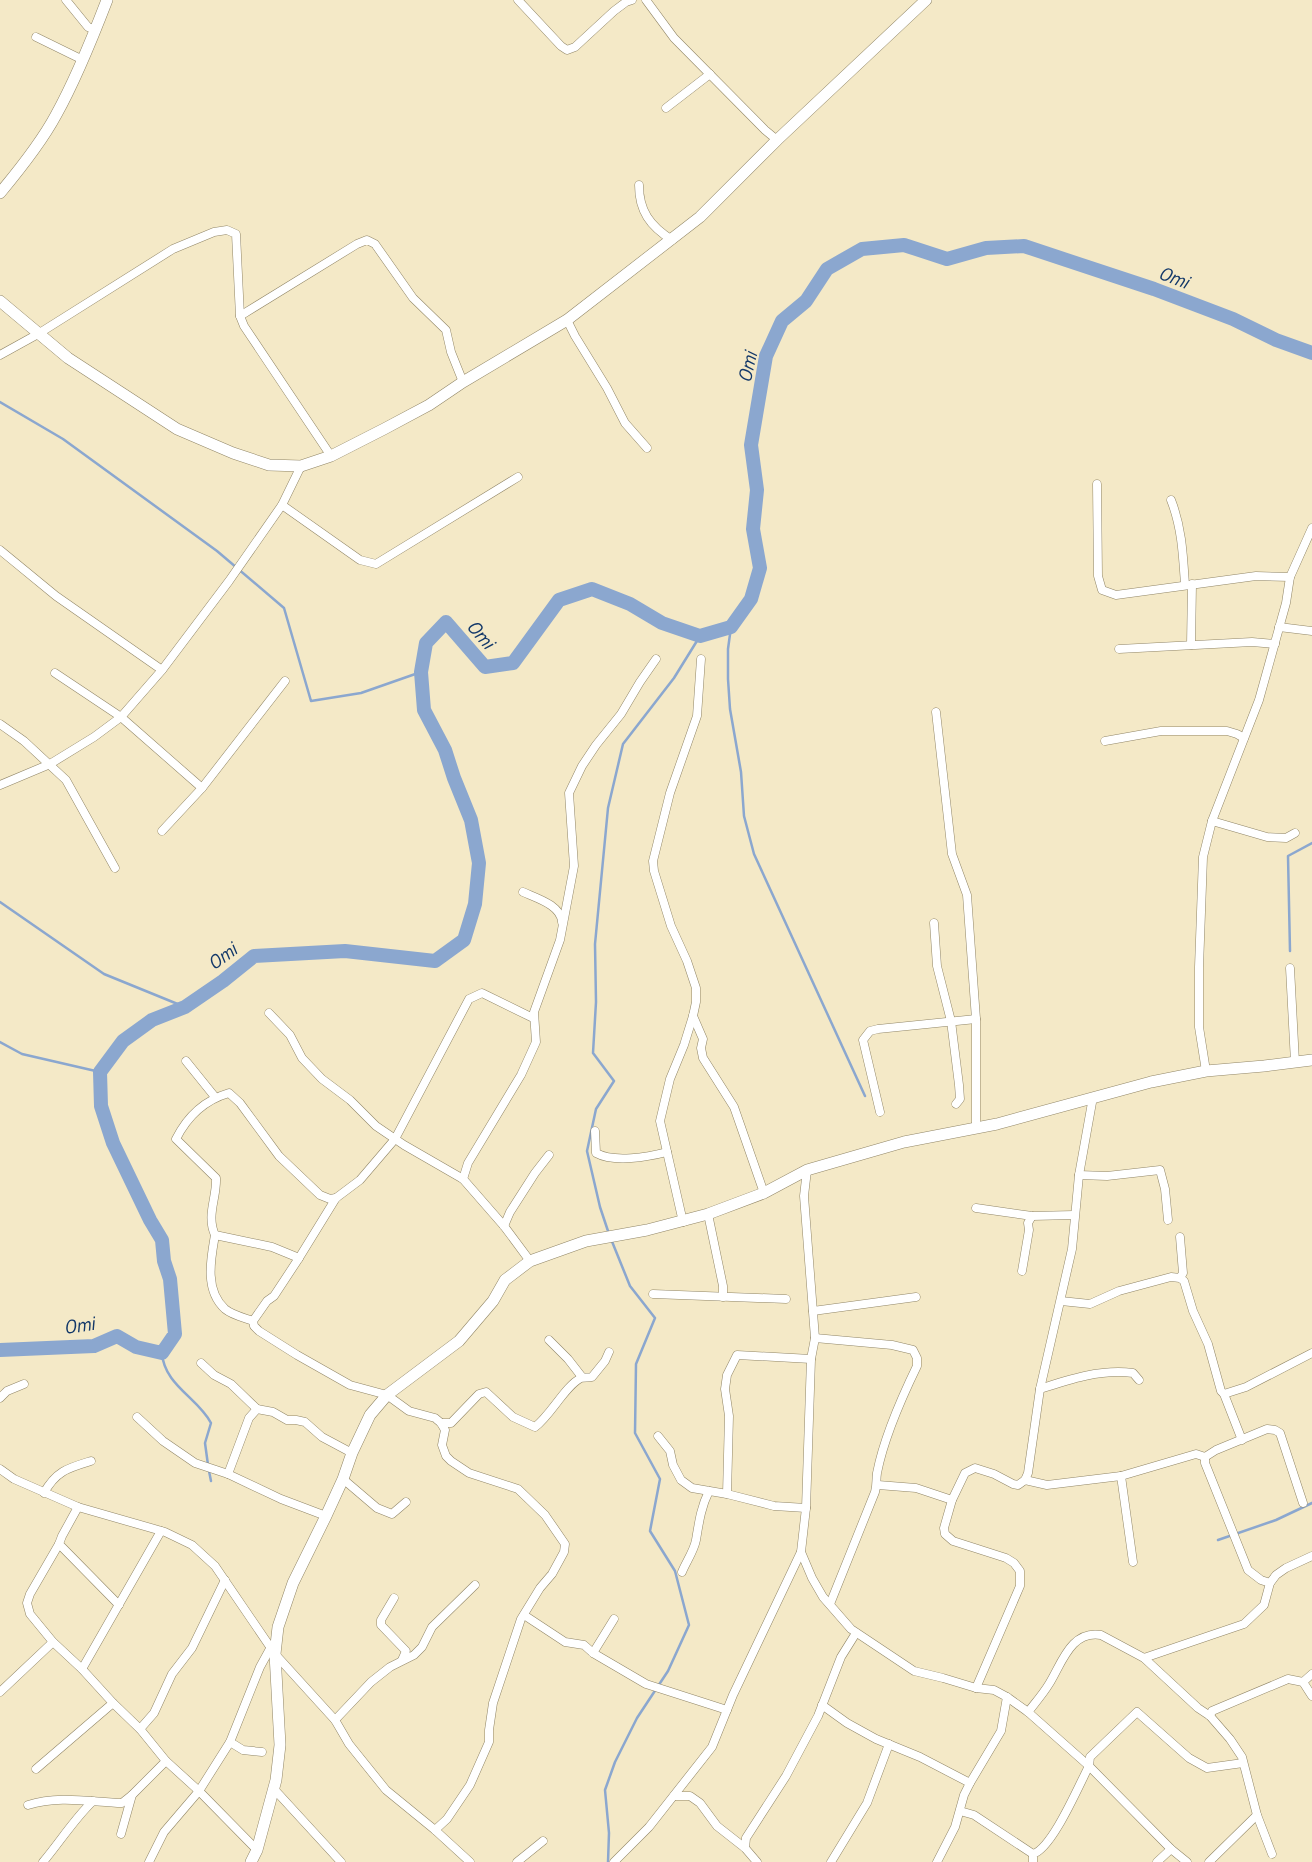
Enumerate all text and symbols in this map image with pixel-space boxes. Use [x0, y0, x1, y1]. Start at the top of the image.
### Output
water label: Omi [1155, 258, 1196, 296]
water label: Omi [729, 347, 765, 385]
water label: Omi [460, 613, 504, 656]
water label: Omi [201, 934, 244, 976]
water label: Omi [62, 1308, 98, 1341]

